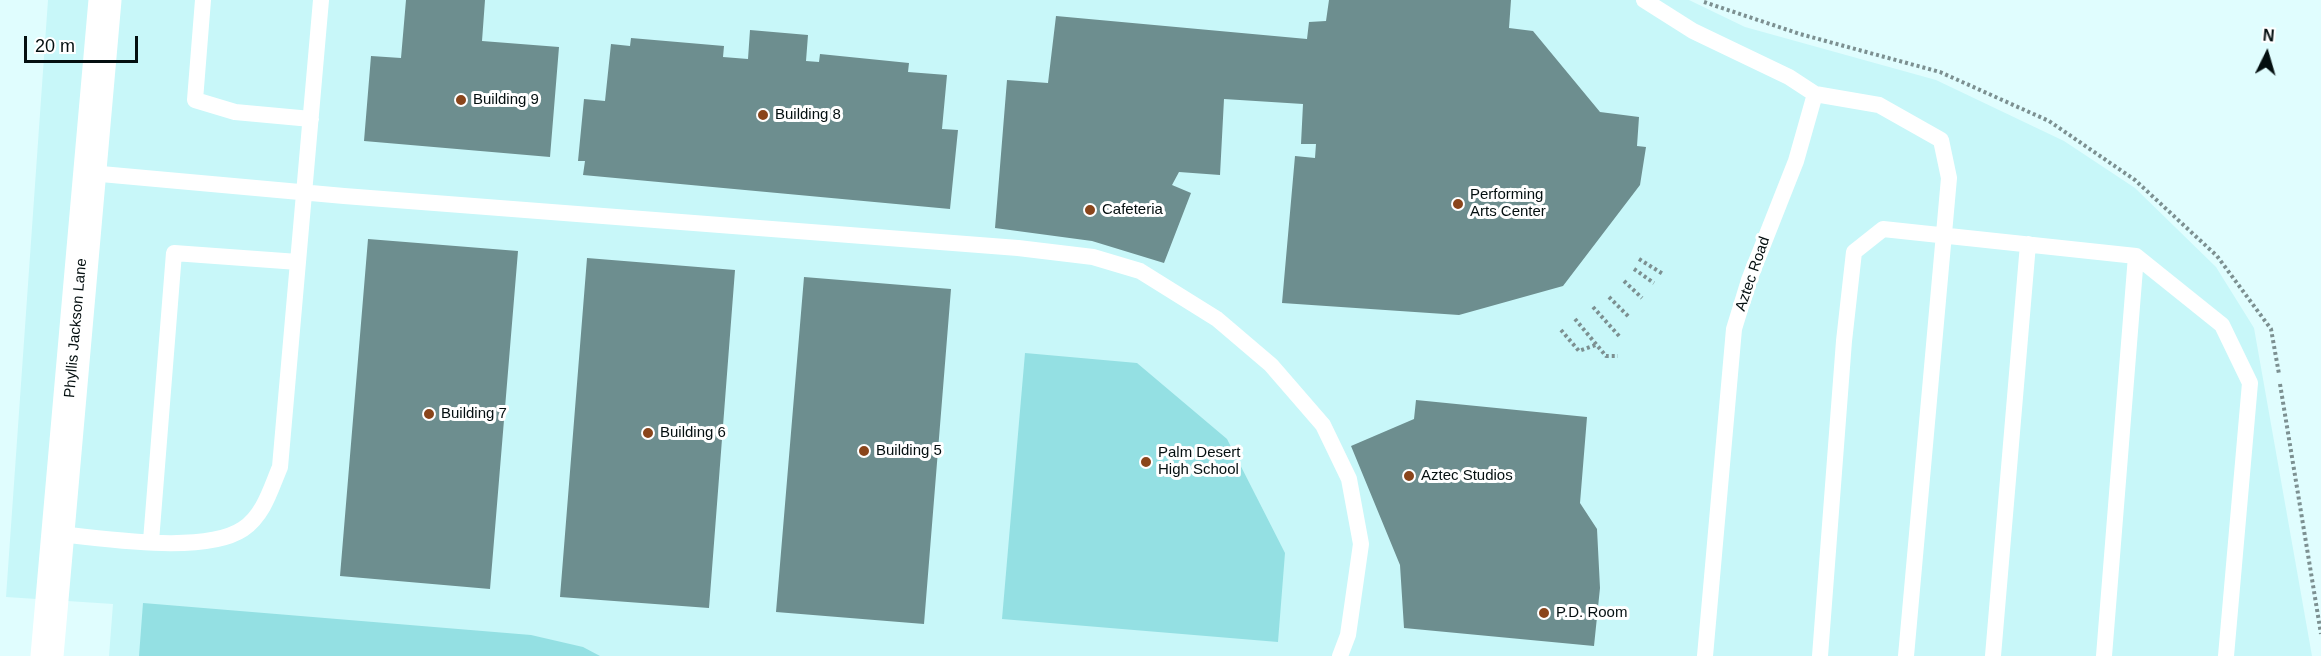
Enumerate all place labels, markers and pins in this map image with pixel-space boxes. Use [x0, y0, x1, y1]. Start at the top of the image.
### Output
place label: Building 9 [473, 91, 539, 109]
marker: Building 9 [454, 93, 468, 107]
place label: Building 8 [775, 106, 841, 124]
marker: Building 8 [756, 108, 770, 122]
place label: Performing Arts Center [1470, 186, 1546, 221]
marker: Performing Arts Center [1451, 197, 1465, 211]
place label: Cafeteria [1102, 201, 1163, 219]
marker: Cafeteria [1083, 203, 1097, 217]
place label: Building 7 [441, 405, 507, 423]
marker: Building 7 [422, 407, 436, 421]
place label: Building 6 [660, 424, 726, 442]
marker: Building 6 [641, 426, 655, 440]
place label: Building 5 [876, 442, 942, 460]
marker: Building 5 [857, 444, 871, 458]
place label: Palm Desert High School [1158, 444, 1241, 479]
marker: Palm Desert High School [1139, 455, 1153, 469]
place label: Aztec Studios [1421, 467, 1513, 485]
marker: Aztec Studios [1402, 469, 1416, 483]
place label: P.D. Room [1556, 604, 1627, 622]
marker: P.D. Room [1537, 606, 1551, 620]

